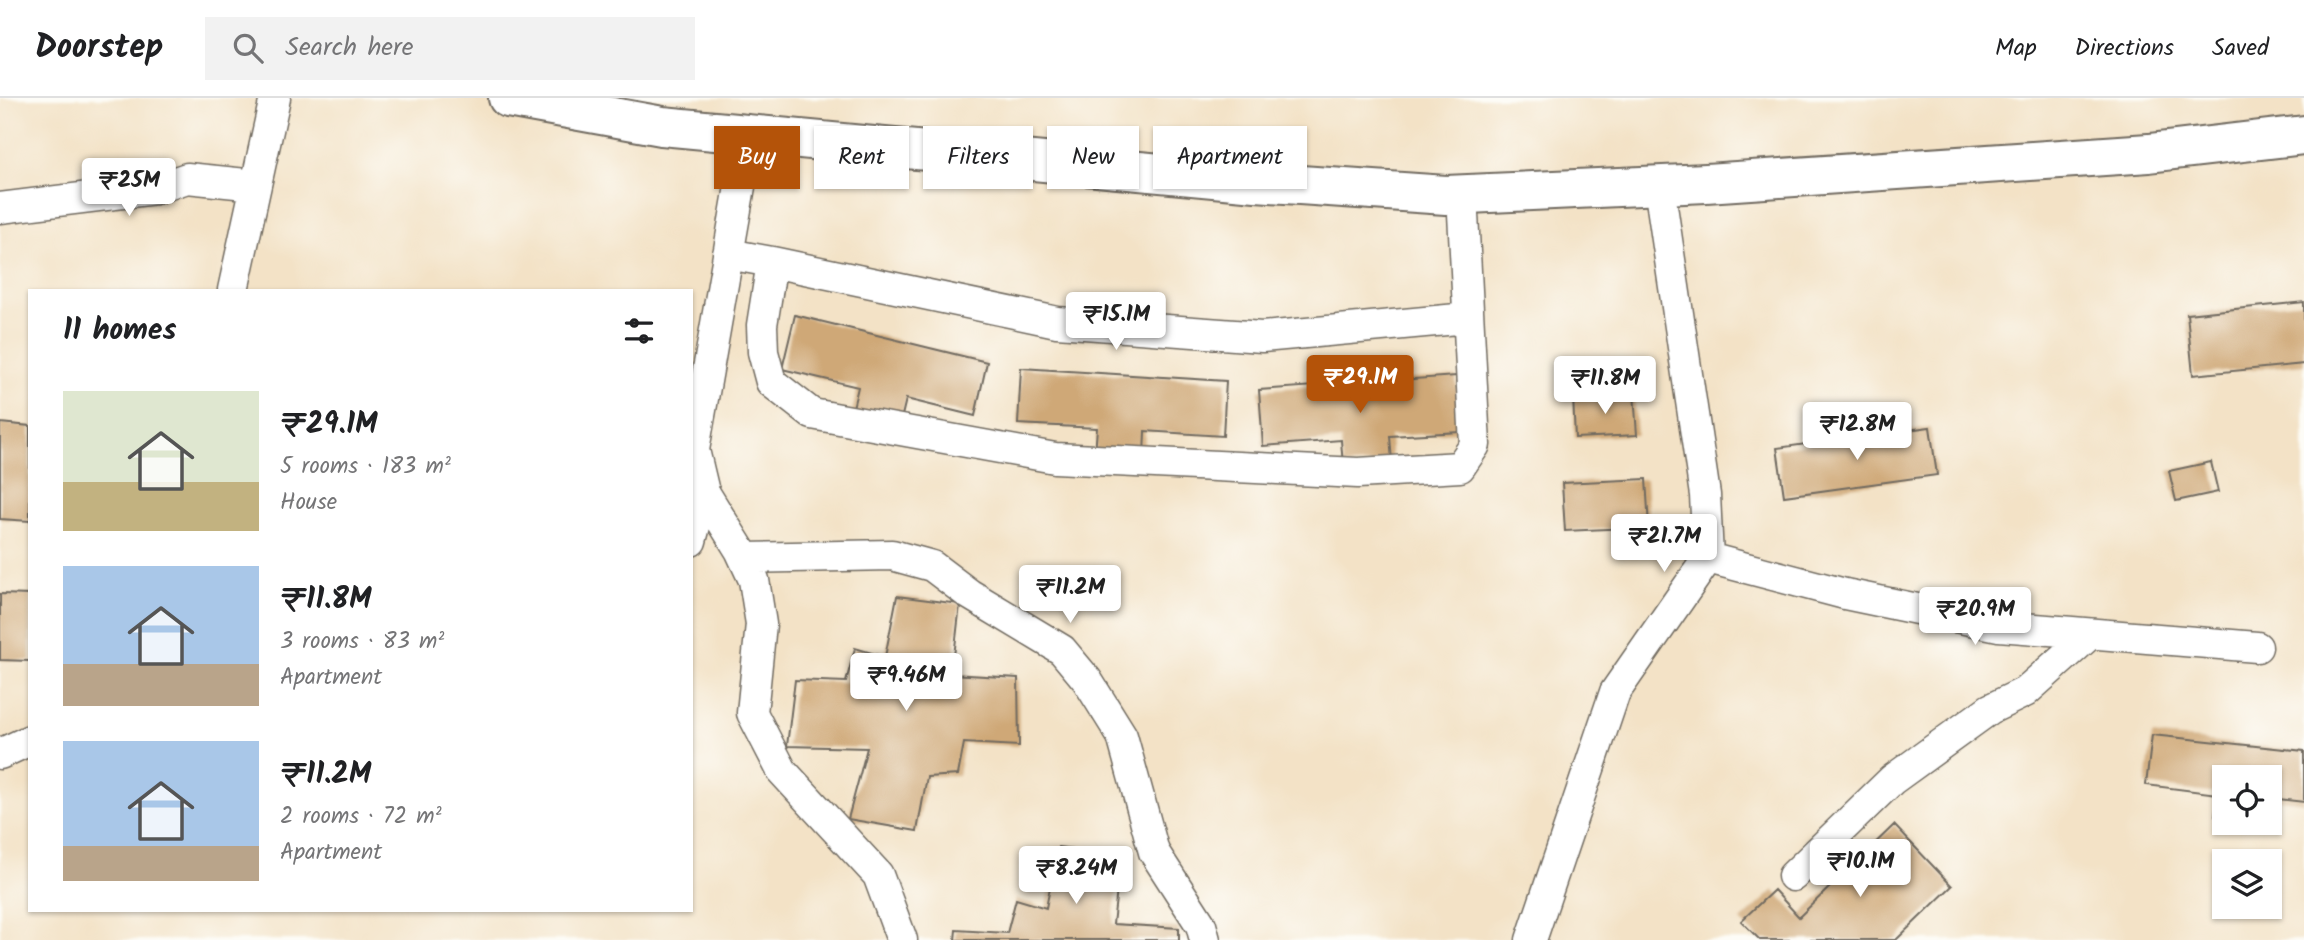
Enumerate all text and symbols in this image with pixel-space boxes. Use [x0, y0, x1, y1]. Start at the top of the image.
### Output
search box [205, 17, 695, 80]
text: Doorstep [35, 22, 163, 75]
text: Search here [285, 27, 413, 69]
icon: search [229, 29, 267, 67]
text: Map [1995, 29, 2037, 68]
text: Directions [2075, 29, 2174, 68]
text: Saved [2212, 29, 2269, 68]
chip: Buy [714, 126, 800, 189]
chip: Rent [814, 126, 909, 189]
chip: Filters [923, 126, 1033, 189]
chip: New [1047, 126, 1139, 189]
chip: Apartment [1153, 126, 1307, 189]
pin: ₹25M [88, 158, 170, 218]
text: ₹25M [98, 163, 160, 199]
pin: ₹15.1M [1059, 292, 1173, 352]
text: ₹15.1M [1082, 297, 1150, 333]
text: 11 homes [63, 307, 176, 355]
icon: filters [620, 312, 658, 350]
pin: ₹29.1M [1303, 356, 1417, 415]
pin: ₹11.8M [1548, 356, 1662, 416]
text: ₹29.1M [1323, 360, 1397, 396]
text: ₹11.8M [1570, 361, 1640, 397]
text: ₹29.1M [280, 401, 378, 449]
pin: ₹12.8M [1800, 402, 1914, 462]
text: ₹12.8M [1819, 407, 1895, 443]
icon: home [119, 419, 203, 503]
text: 5 rooms · 183 m² [280, 449, 451, 485]
text: House [280, 485, 337, 521]
pin: ₹21.7M [1607, 514, 1721, 574]
text: ₹21.7M [1627, 519, 1701, 555]
pin: ₹11.2M [1013, 566, 1127, 625]
text: ₹11.2M [1035, 570, 1105, 606]
text: ₹11.8M [280, 576, 372, 624]
pin: ₹20.9M [1918, 588, 2032, 647]
text: ₹20.9M [1935, 592, 2015, 628]
icon: home [119, 594, 203, 678]
text: 3 rooms · 83 m² [280, 624, 444, 660]
pin: ₹9.46M [849, 654, 963, 713]
text: ₹9.46M [866, 658, 946, 694]
text: Apartment [280, 660, 382, 696]
text: ₹11.2M [280, 751, 372, 799]
map controls [2212, 765, 2282, 919]
button: locate [2212, 765, 2282, 835]
icon: home [119, 769, 203, 853]
text: 2 rooms · 72 m² [280, 799, 442, 835]
text: Apartment [280, 835, 382, 871]
pin: ₹10.1M [1803, 840, 1917, 899]
text: ₹10.1M [1826, 844, 1894, 880]
pin: ₹8.24M [1019, 846, 1133, 906]
button: layers [2212, 849, 2282, 919]
text: ₹8.24M [1035, 851, 1117, 887]

